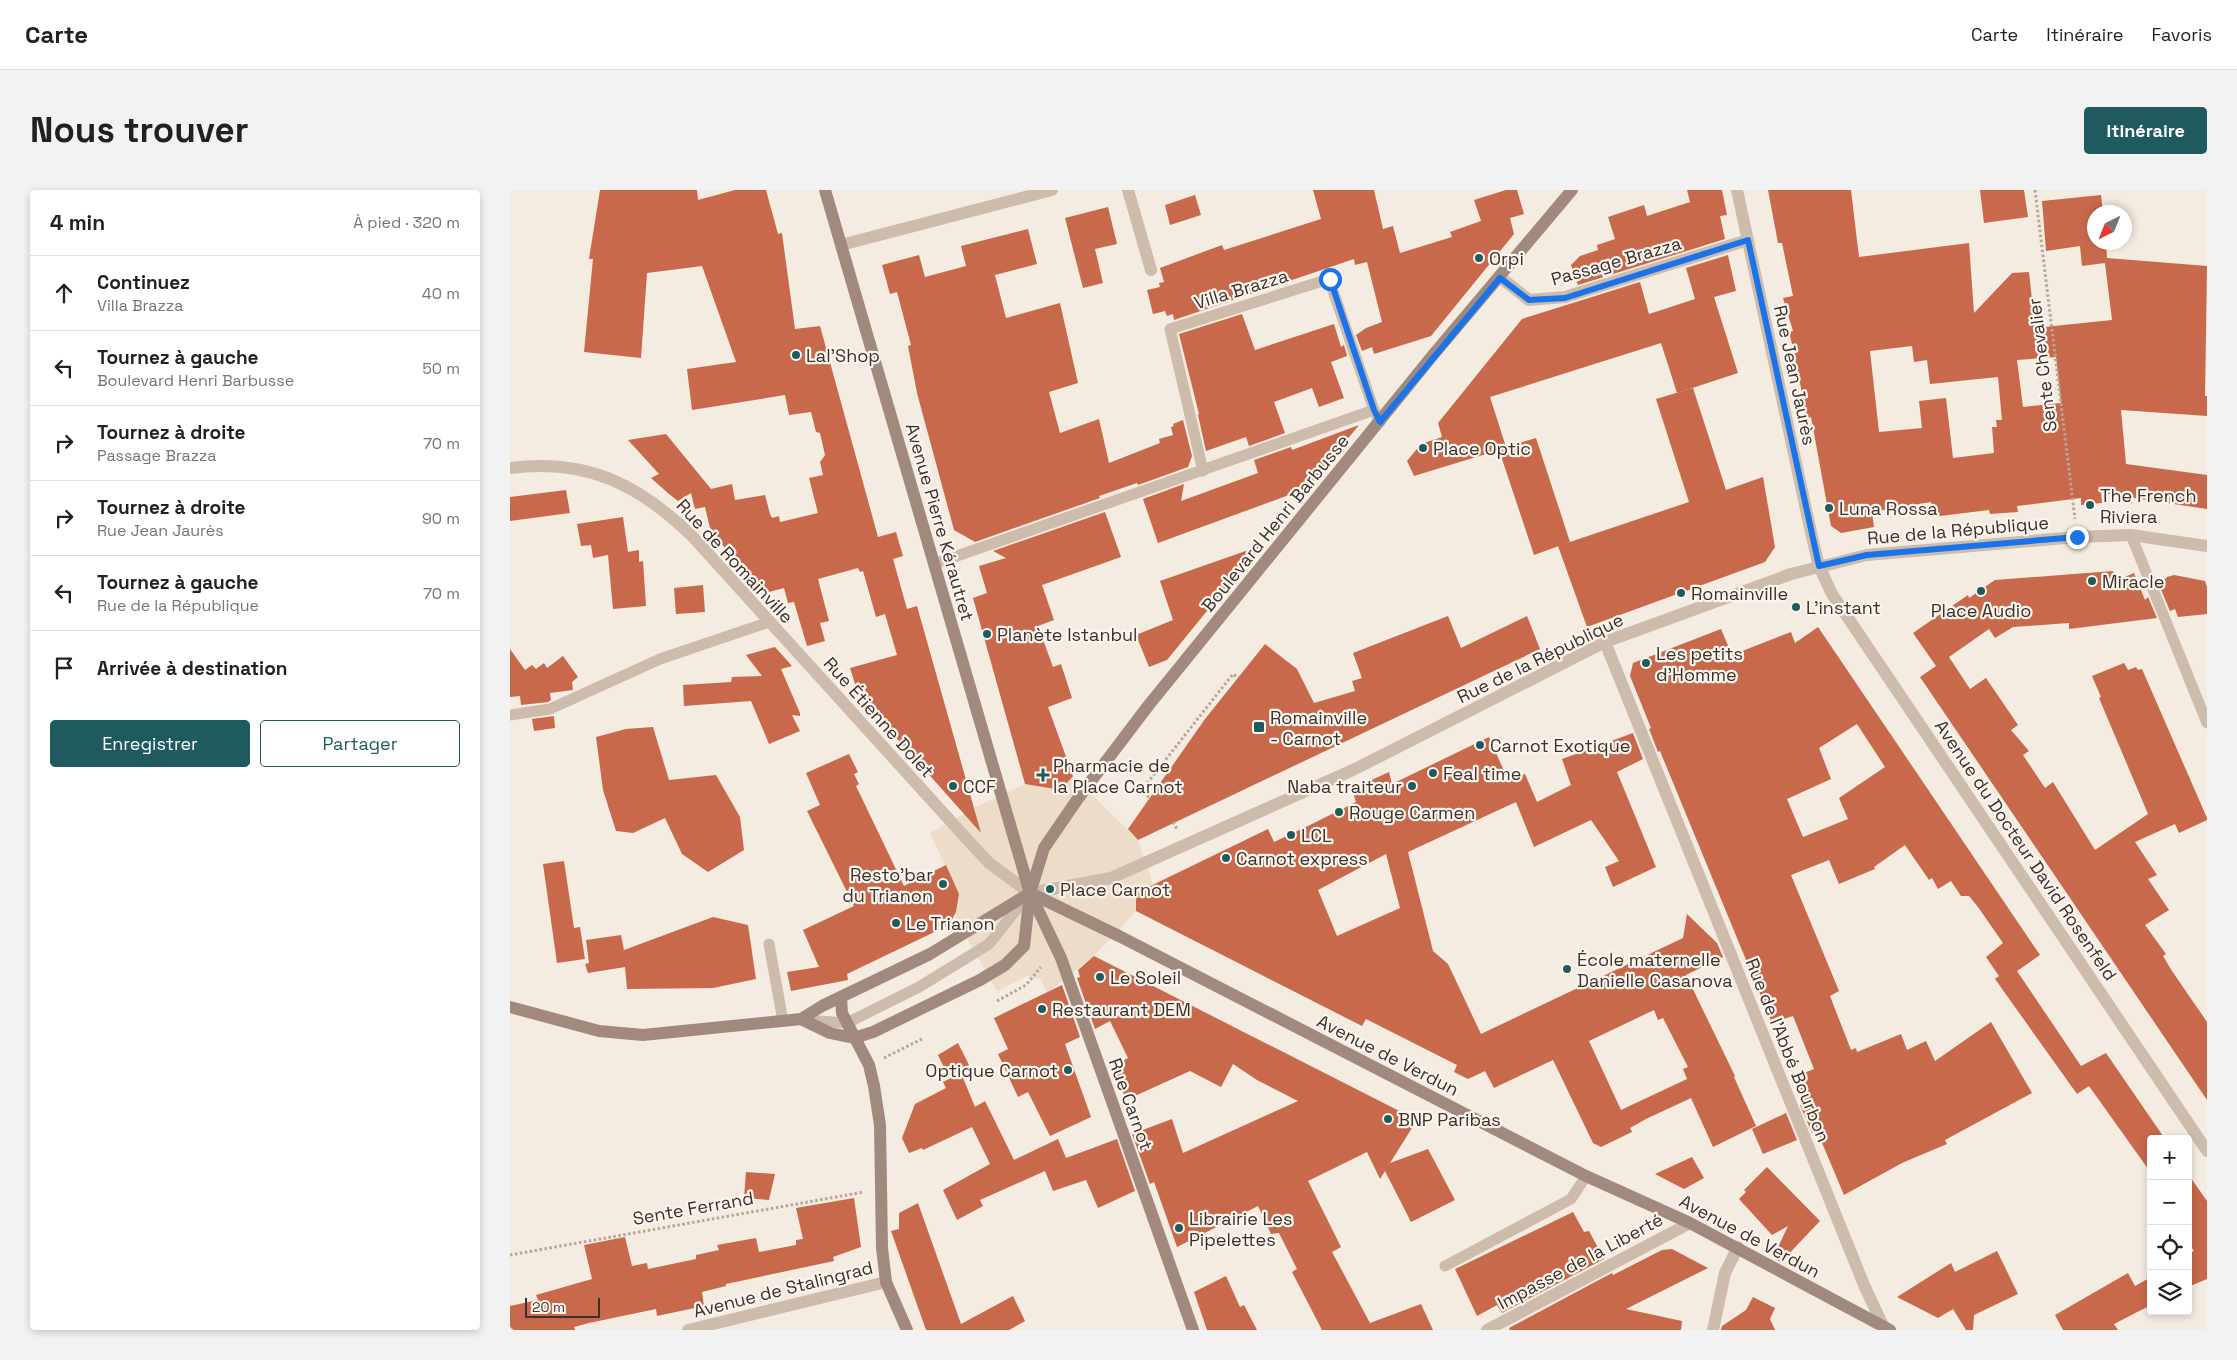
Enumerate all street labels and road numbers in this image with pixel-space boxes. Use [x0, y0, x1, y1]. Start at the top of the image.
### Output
street label: Passage Brazza [1548, 231, 1684, 291]
street label: Villa Brazza [1191, 264, 1291, 314]
street label: Sente Chevalier [2022, 297, 2062, 433]
street label: Rue Jean Jaurès [1769, 303, 1821, 447]
street label: Avenue Pierre Kérautret [901, 420, 979, 624]
street label: Boulevard Henri Barbusse [1196, 430, 1354, 616]
street label: Rue de Romainville [671, 494, 799, 628]
street label: Rue de la République [1866, 511, 2050, 549]
street label: Rue de la République [1453, 608, 1627, 708]
street label: Rue Étienne Dolet [819, 652, 939, 782]
street label: Avenue du Docteur David Rosenfeld [1930, 715, 2122, 985]
street label: Rue de l'Abbé Bourbon [1741, 955, 1835, 1145]
street label: Avenue de Verdun [1313, 1009, 1463, 1101]
street label: Rue Carnot [1104, 1055, 1158, 1153]
street label: Sente Ferrand [631, 1186, 755, 1230]
street label: Avenue de Verdun [1676, 1189, 1824, 1283]
street label: Impasse de la Liberté [1493, 1208, 1667, 1314]
street label: Avenue de Stalingrad [691, 1256, 875, 1322]

